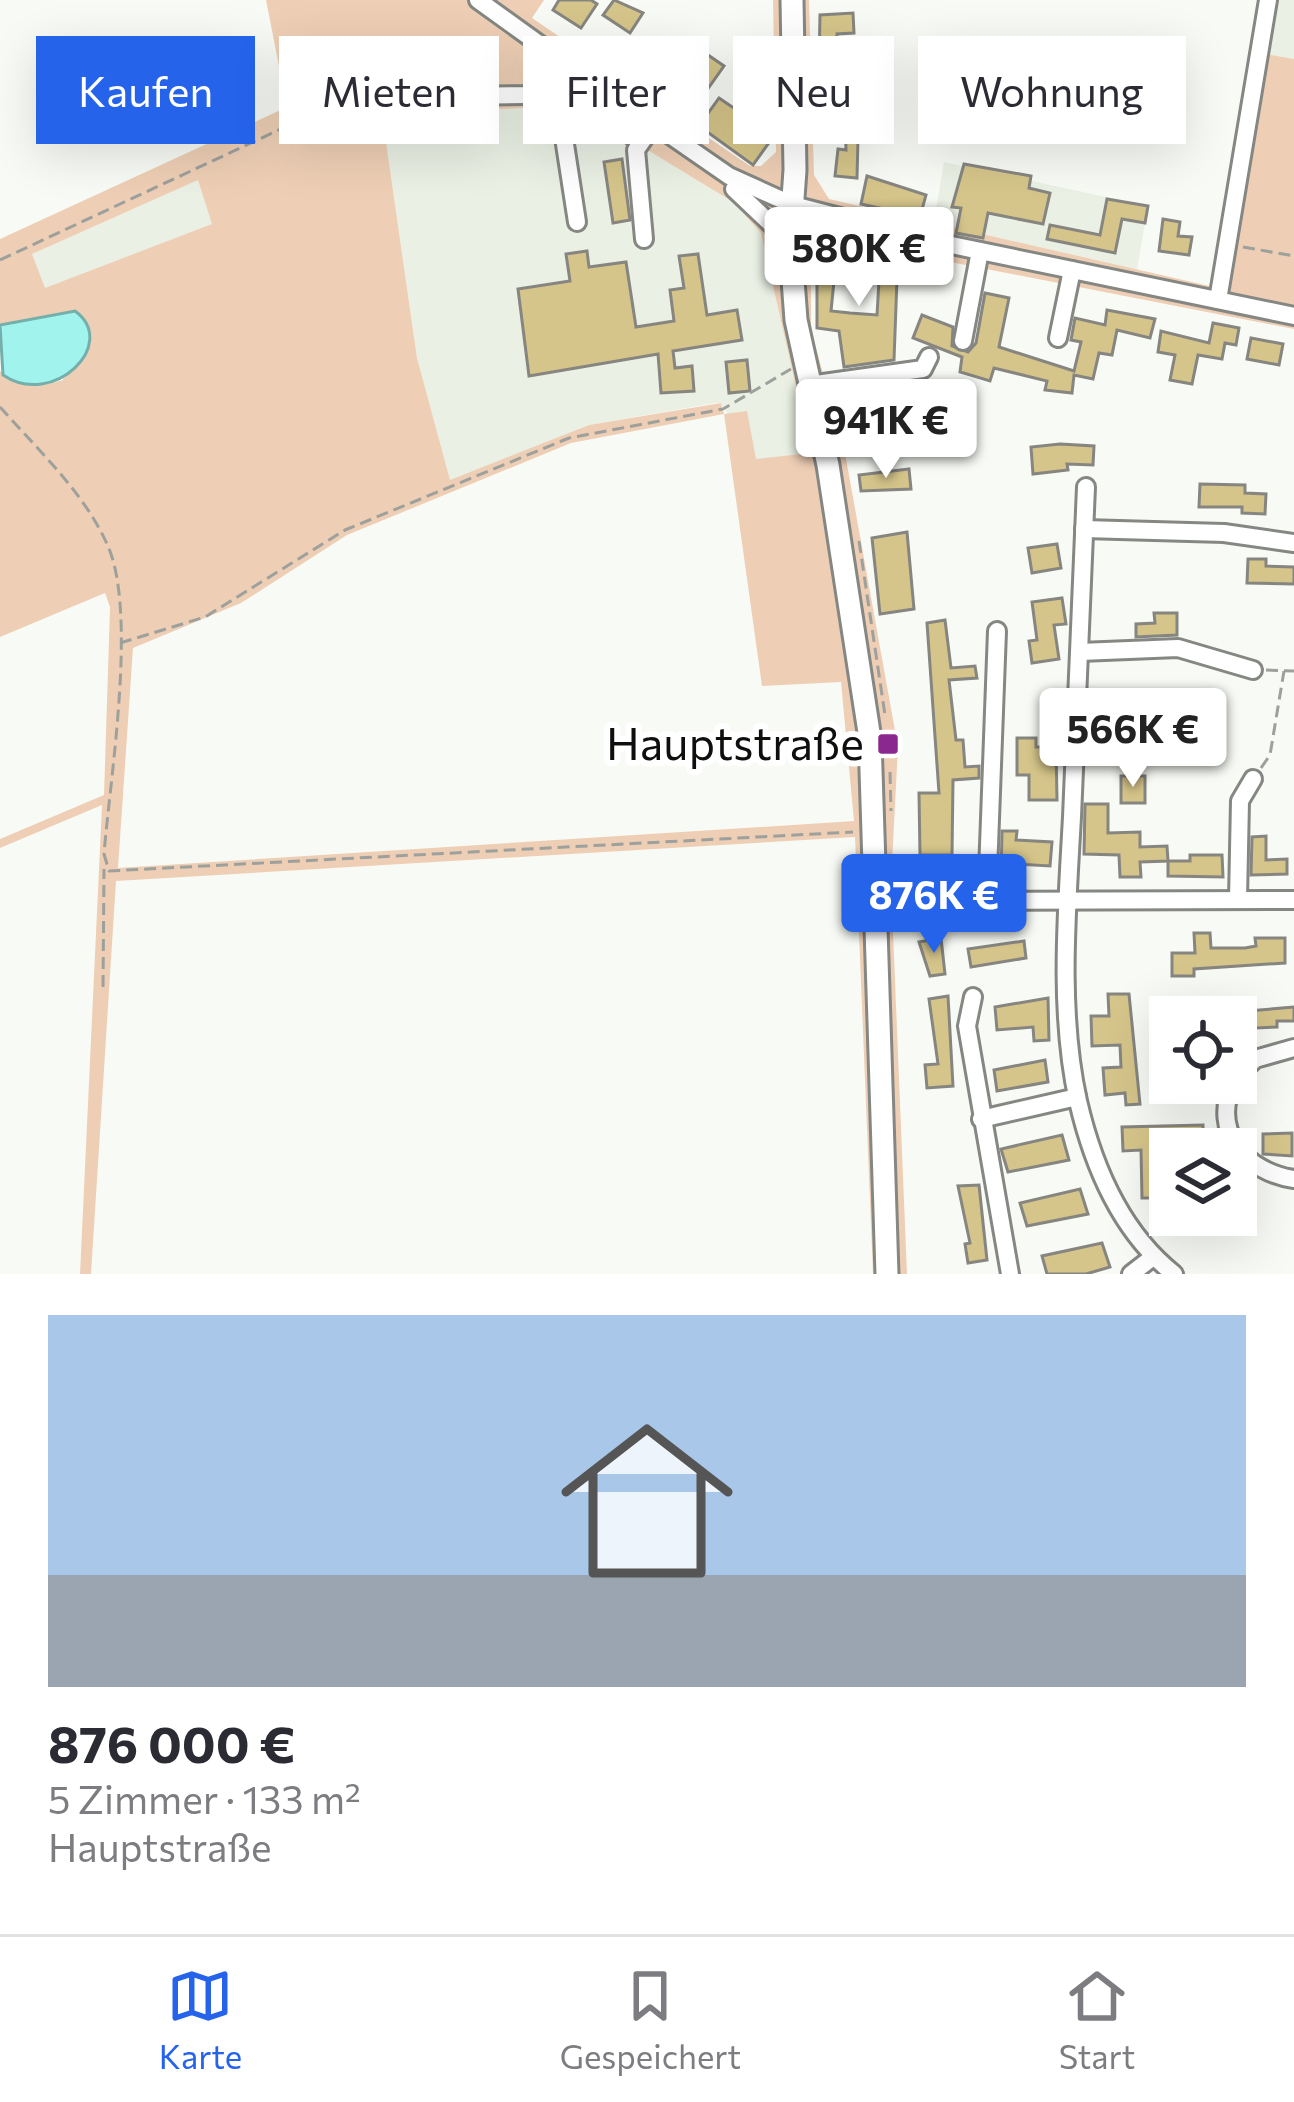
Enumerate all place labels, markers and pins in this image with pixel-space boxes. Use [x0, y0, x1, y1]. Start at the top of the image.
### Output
pin: 580K € [761, 207, 957, 309]
pin: 941K € [788, 379, 984, 481]
pin: 566K € [1035, 688, 1231, 790]
place label: Hauptstraße [606, 714, 864, 769]
marker: Hauptstraße [875, 731, 901, 757]
pin: 876K € [836, 854, 1032, 956]

